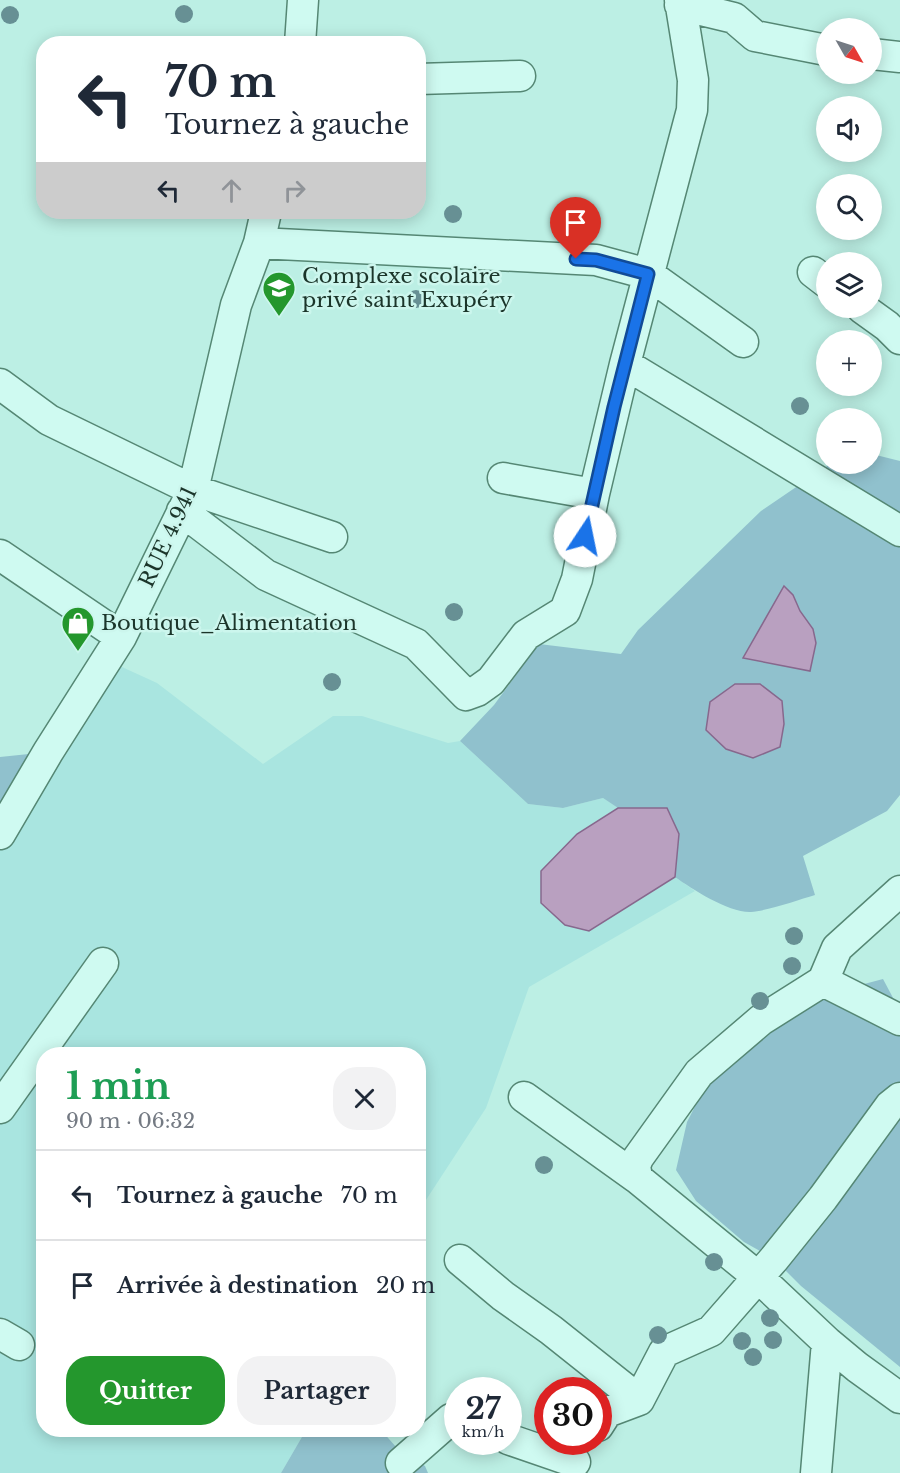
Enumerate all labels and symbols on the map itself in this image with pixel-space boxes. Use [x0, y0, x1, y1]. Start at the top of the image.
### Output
north arrow [816, 18, 882, 84]
pin [550, 197, 601, 259]
place label: Complexe scolaire privé saint Exupéry [302, 263, 513, 313]
school or university icon: Complexe scolaire privé saint Exupéry [261, 270, 297, 317]
street label: RUE 4.941 [133, 482, 203, 592]
position arrow [553, 504, 617, 568]
shop icon: Boutique_Alimentation [60, 605, 96, 652]
place label: Boutique_Alimentation [101, 610, 357, 636]
speed limit sign: 30 [534, 1377, 612, 1455]

